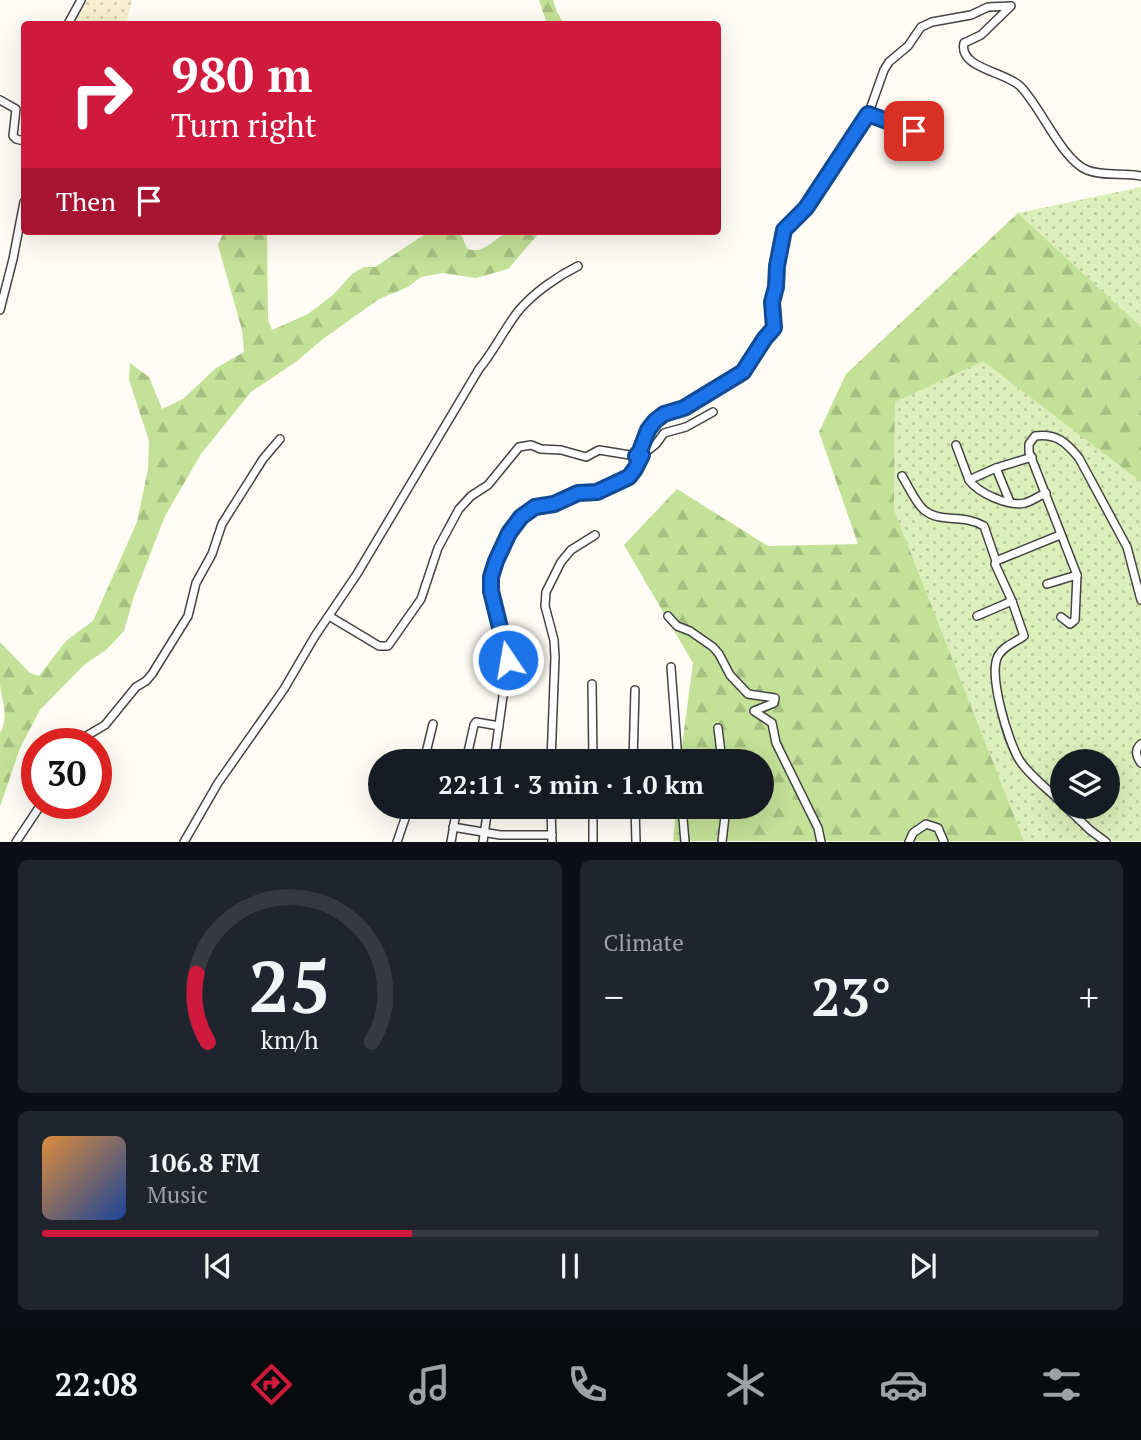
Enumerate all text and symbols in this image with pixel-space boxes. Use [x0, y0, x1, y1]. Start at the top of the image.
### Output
text: 980 m [171, 41, 313, 106]
icon: right [56, 49, 147, 140]
pin [884, 101, 944, 161]
text: Turn right [171, 104, 317, 146]
icon: arrive [895, 112, 933, 150]
icon: arrive [130, 182, 168, 220]
text: Then [56, 184, 116, 218]
position arrow [471, 623, 545, 697]
speed limit sign: 30 [21, 728, 112, 819]
map controls [1050, 749, 1120, 819]
button: layers [1050, 749, 1120, 819]
text: 22:11 · 3 min · 1.0 km [438, 767, 704, 801]
text: Climate [604, 927, 684, 958]
text: 25 [249, 937, 331, 1034]
text: 23° [811, 962, 891, 1031]
text: − [604, 972, 624, 1022]
text: + [1079, 972, 1099, 1022]
text: km/h [261, 1023, 319, 1056]
text: 106.8 FM [147, 1145, 260, 1179]
text: Music [147, 1179, 208, 1210]
icon: previous [199, 1247, 237, 1285]
icon: pause [551, 1247, 589, 1285]
icon: next [904, 1247, 942, 1285]
icon: directions [247, 1360, 296, 1409]
icon: music [405, 1360, 454, 1409]
icon: phone [563, 1360, 612, 1409]
icon: climate [721, 1360, 770, 1409]
icon: car [879, 1360, 928, 1409]
icon: filters [1037, 1360, 1086, 1409]
text: 22:08 [55, 1363, 138, 1405]

